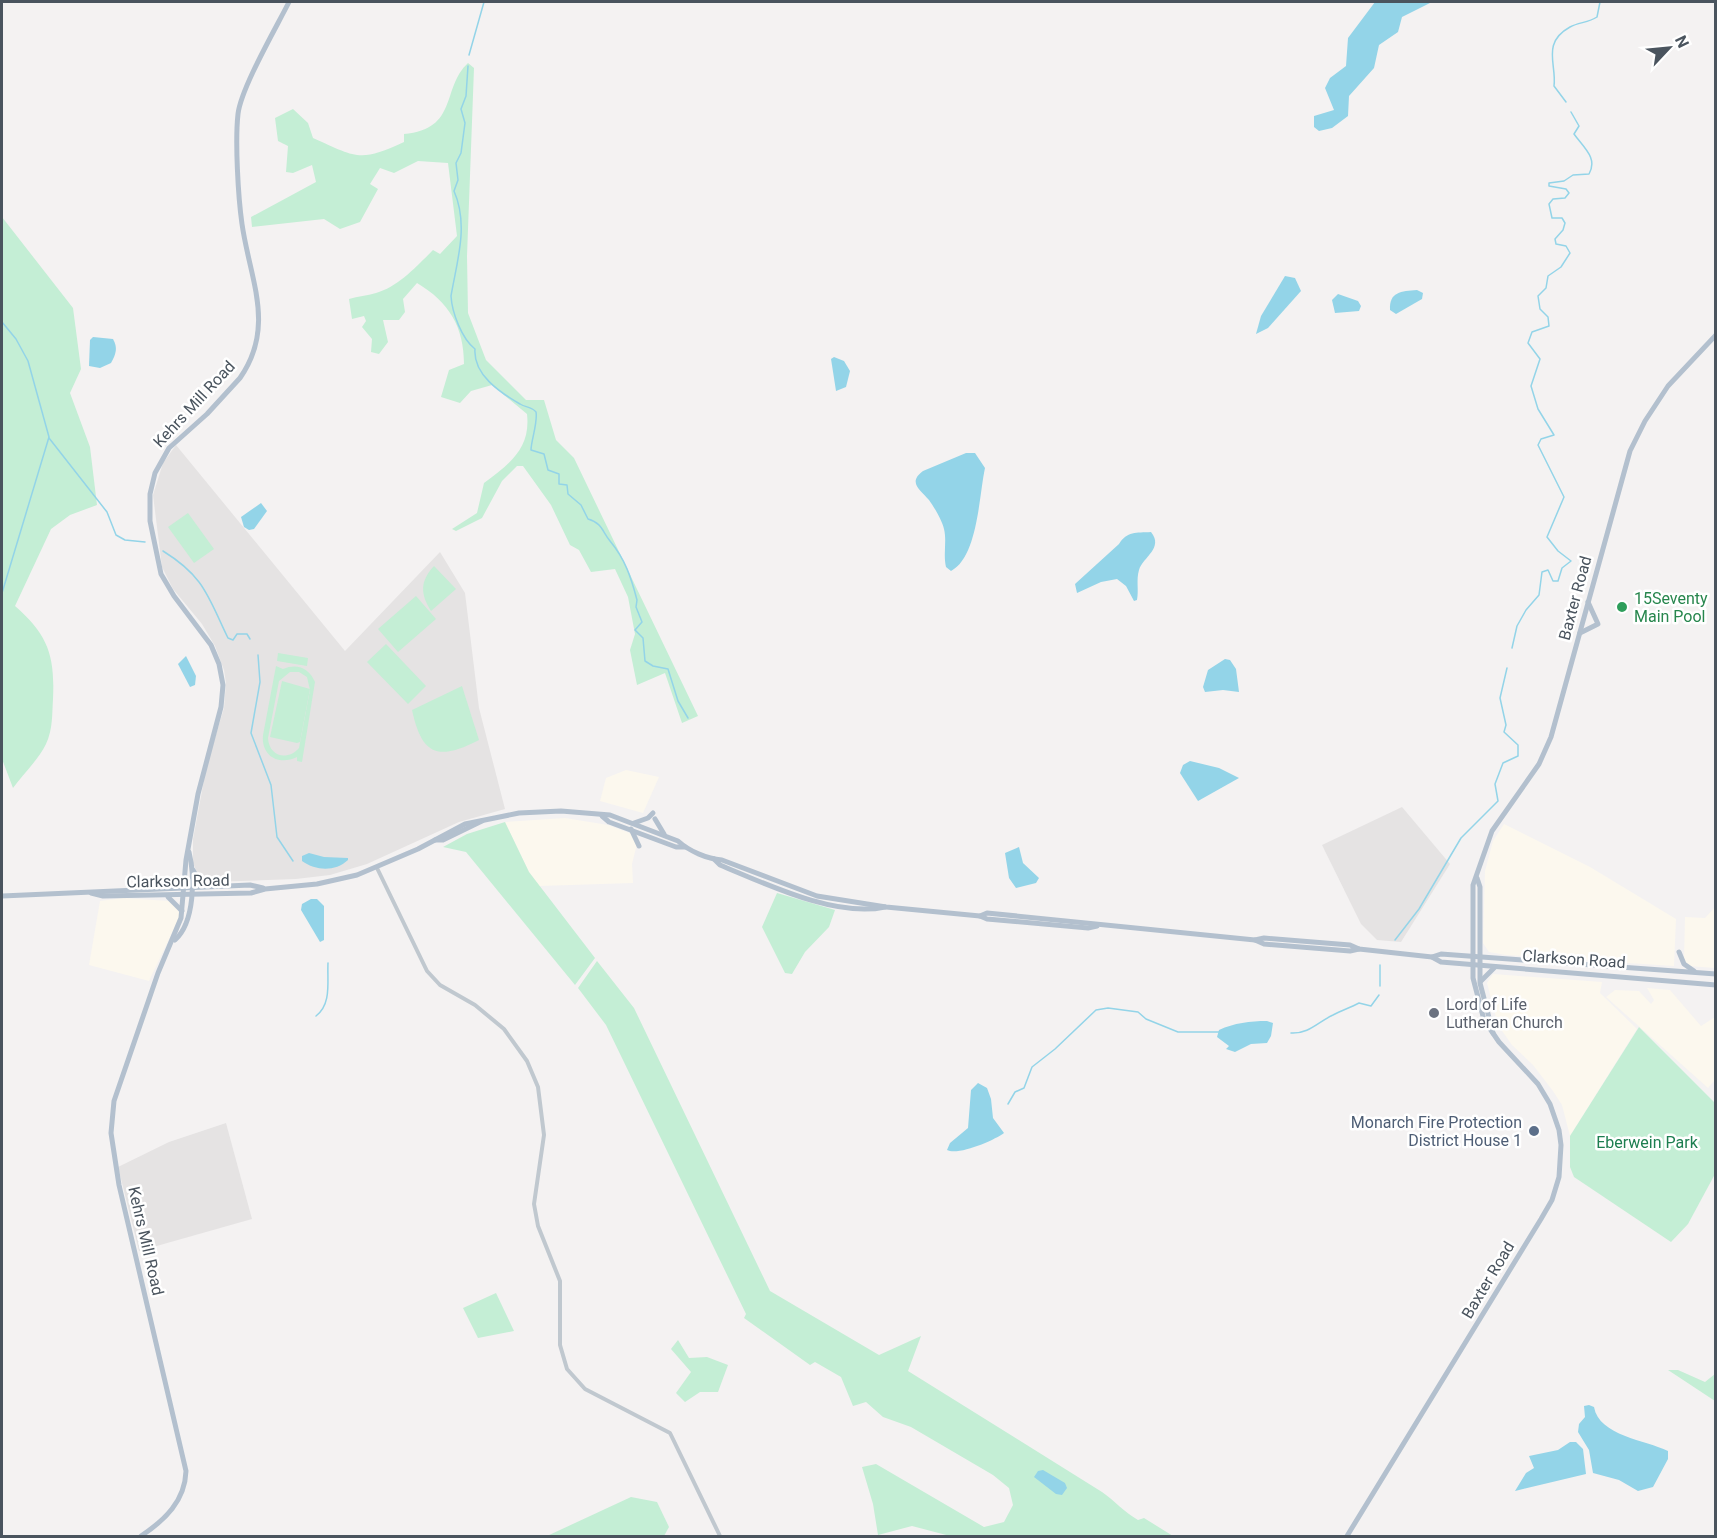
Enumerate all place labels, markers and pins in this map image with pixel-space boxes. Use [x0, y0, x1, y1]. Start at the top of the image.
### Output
place label: 15Seventy Main Pool [1634, 589, 1708, 626]
marker: 15Seventy Main Pool [1615, 600, 1629, 614]
place label: Lord of Life Lutheran Church [1446, 995, 1563, 1032]
marker: Lord of Life Lutheran Church [1427, 1006, 1441, 1020]
place label: Monarch Fire Protection District House 1 [1351, 1113, 1522, 1150]
marker: Monarch Fire Protection District House 1 [1527, 1124, 1541, 1138]

